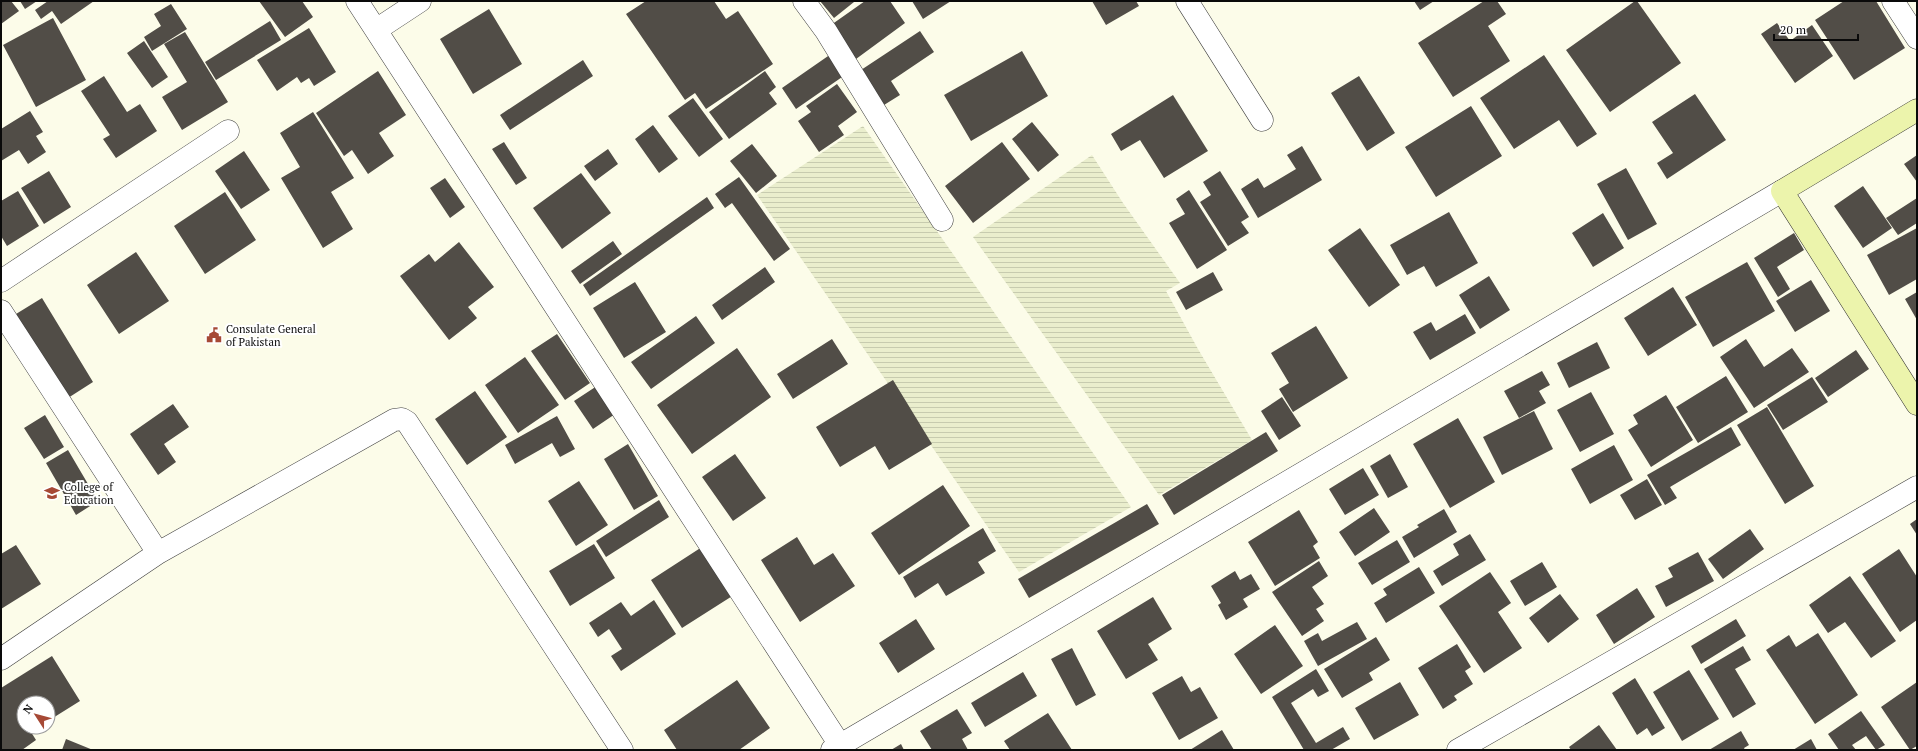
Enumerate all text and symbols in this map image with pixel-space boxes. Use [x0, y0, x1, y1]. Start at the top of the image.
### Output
scale bar [1774, 16, 1858, 42]
text: 20 m [1780, 22, 1807, 37]
place label: Consulate General of Pakistan [226, 322, 316, 349]
public building icon: Consulate General of Pakistan [205, 326, 223, 344]
place label: College of Education [64, 480, 114, 507]
school or university icon: College of Education [43, 484, 61, 502]
north arrow [16, 695, 56, 735]
text: N [20, 701, 36, 717]

